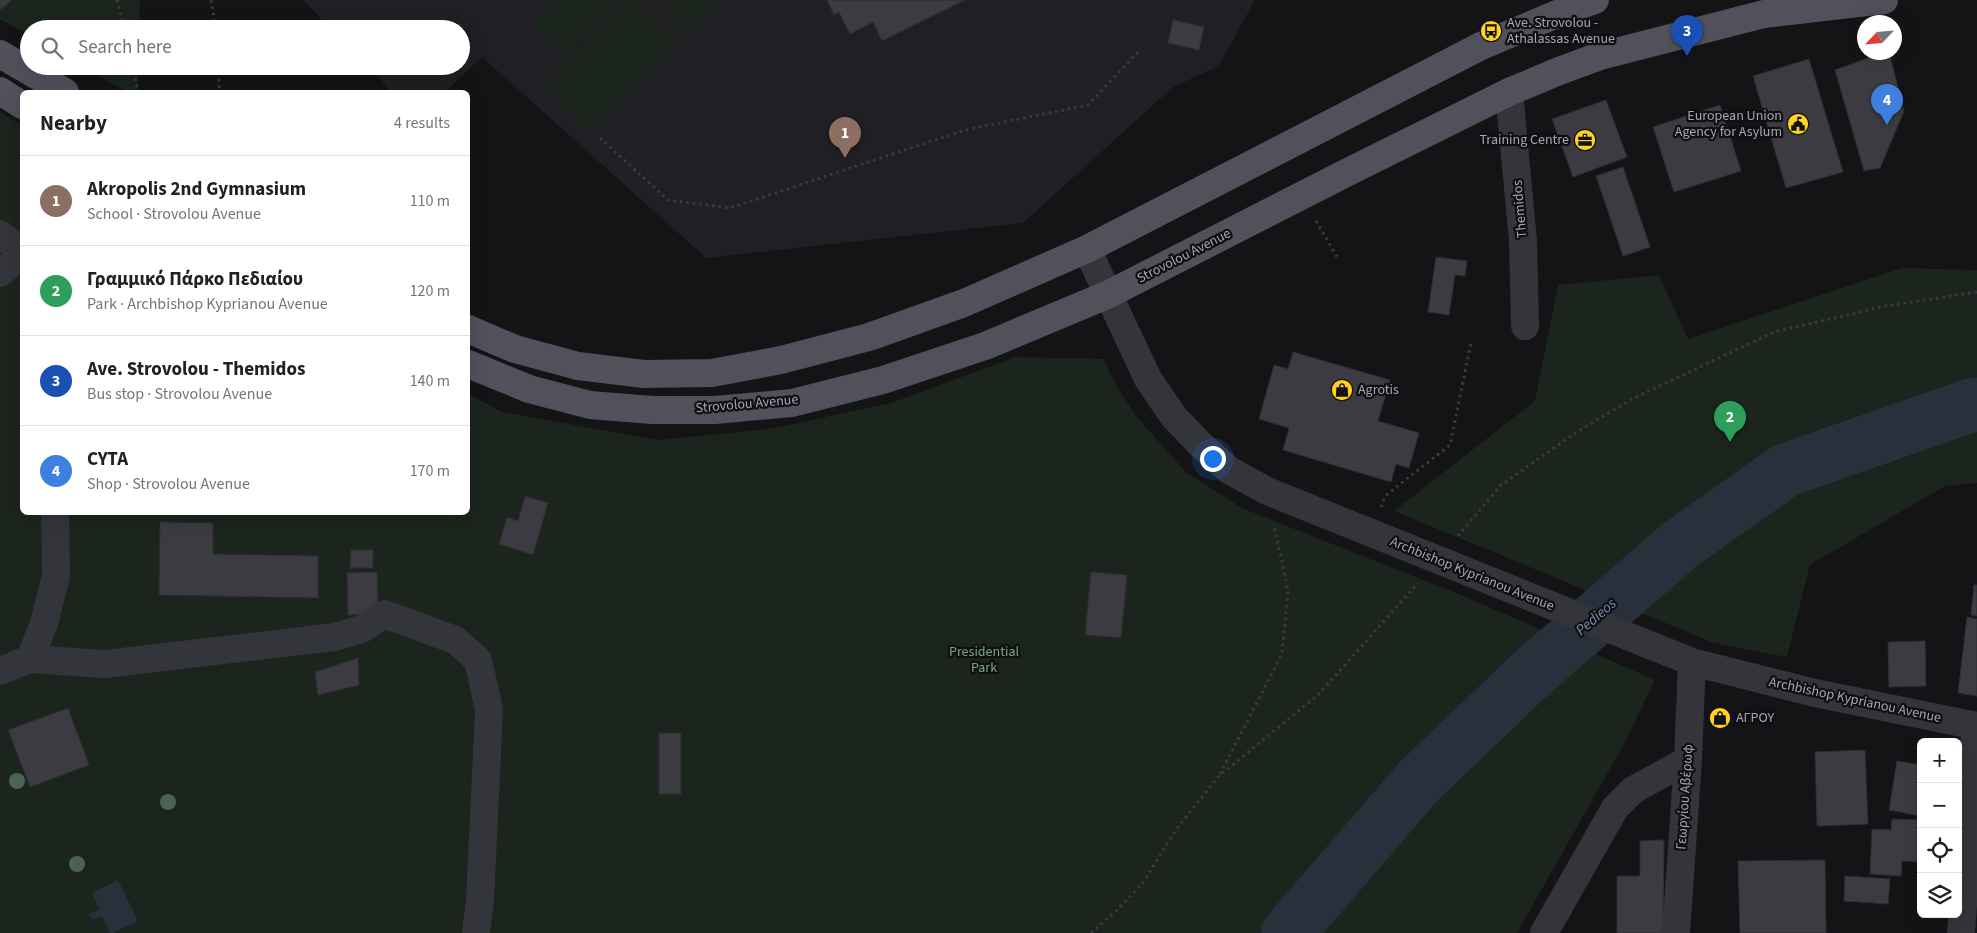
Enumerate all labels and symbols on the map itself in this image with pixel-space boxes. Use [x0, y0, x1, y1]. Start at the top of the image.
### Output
place label: Ave. Strovolou - Athalassas Avenue [1507, 13, 1615, 49]
pin: 3 [1671, 15, 1703, 56]
north arrow [1857, 15, 1902, 60]
bus stop icon: Ave. Strovolou - Athalassas Avenue [1479, 19, 1503, 43]
pin: 4 [1871, 84, 1903, 125]
place label: European Union Agency for Asylum [1675, 106, 1782, 142]
public building icon: European Union Agency for Asylum [1786, 112, 1810, 136]
pin: 1 [829, 117, 861, 158]
office icon: Training Centre [1573, 128, 1597, 152]
place label: Training Centre [1480, 130, 1569, 150]
street label: Themidos [1507, 179, 1533, 239]
street label: Strovolou Avenue [1134, 224, 1234, 288]
shop icon: Agrotis [1330, 378, 1354, 402]
place label: Agrotis [1358, 380, 1399, 400]
street label: Strovolou Avenue [695, 390, 799, 418]
pin: 2 [1714, 401, 1746, 442]
your location [1200, 446, 1226, 472]
street label: Archbishop Kyprianou Avenue [1387, 532, 1557, 616]
water label: Pedieos [1571, 593, 1621, 641]
park label: Presidential Park [949, 642, 1019, 678]
street label: Archbishop Kyprianou Avenue [1767, 672, 1943, 728]
shop icon: ΑΓΡΟΥ [1708, 706, 1732, 730]
place label: ΑΓΡΟΥ [1736, 708, 1775, 728]
street label: Γεωργίου Αβέρωφ [1671, 744, 1699, 850]

